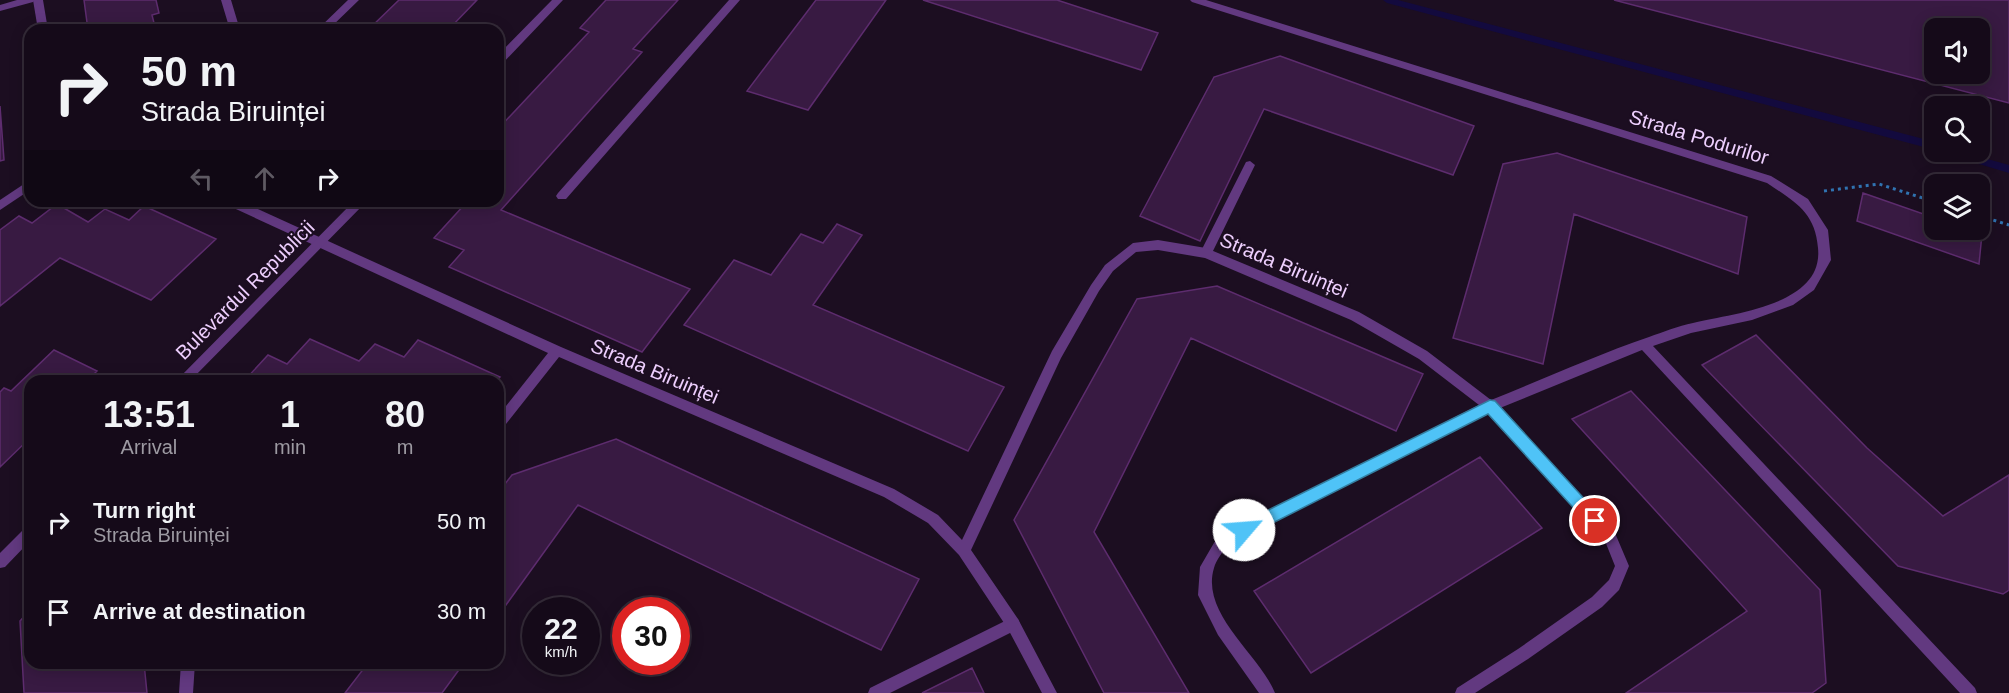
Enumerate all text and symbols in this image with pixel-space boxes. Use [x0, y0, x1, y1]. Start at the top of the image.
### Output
map controls [1924, 18, 1990, 240]
button: sound [1924, 18, 1990, 84]
icon: right [42, 48, 120, 126]
text: 50 m [141, 48, 237, 95]
button: search [1924, 96, 1990, 162]
text: Strada Biruinței [141, 97, 326, 127]
street label: Strada Podurilor [1627, 105, 1772, 169]
icon: left [185, 162, 218, 195]
icon: ahead [248, 162, 281, 195]
icon: right [311, 162, 344, 195]
button: layers [1924, 174, 1990, 240]
street label: Bulevardul Republicii [171, 216, 319, 364]
street label: Strada Biruinței [1217, 228, 1351, 302]
street label: Strada Biruinței [588, 334, 722, 408]
text: 13:51 [103, 394, 195, 435]
text: 1 [280, 394, 300, 435]
text: 80 [385, 394, 425, 435]
text: Arrival [121, 436, 177, 458]
text: min [274, 436, 306, 458]
text: m [397, 436, 413, 458]
pin [1569, 495, 1620, 546]
text: Turn right [93, 498, 195, 523]
position arrow [1212, 498, 1276, 562]
icon: arrive [1578, 504, 1611, 537]
icon: right [42, 506, 75, 539]
text: 50 m [437, 509, 486, 534]
text: Strada Biruinței [93, 524, 230, 546]
icon: arrive [42, 596, 75, 629]
speed limit sign: 30 [612, 597, 690, 675]
text: Arrive at destination [93, 599, 306, 624]
text: 30 m [437, 599, 486, 624]
text: 22 [544, 612, 578, 645]
text: km/h [545, 643, 577, 660]

